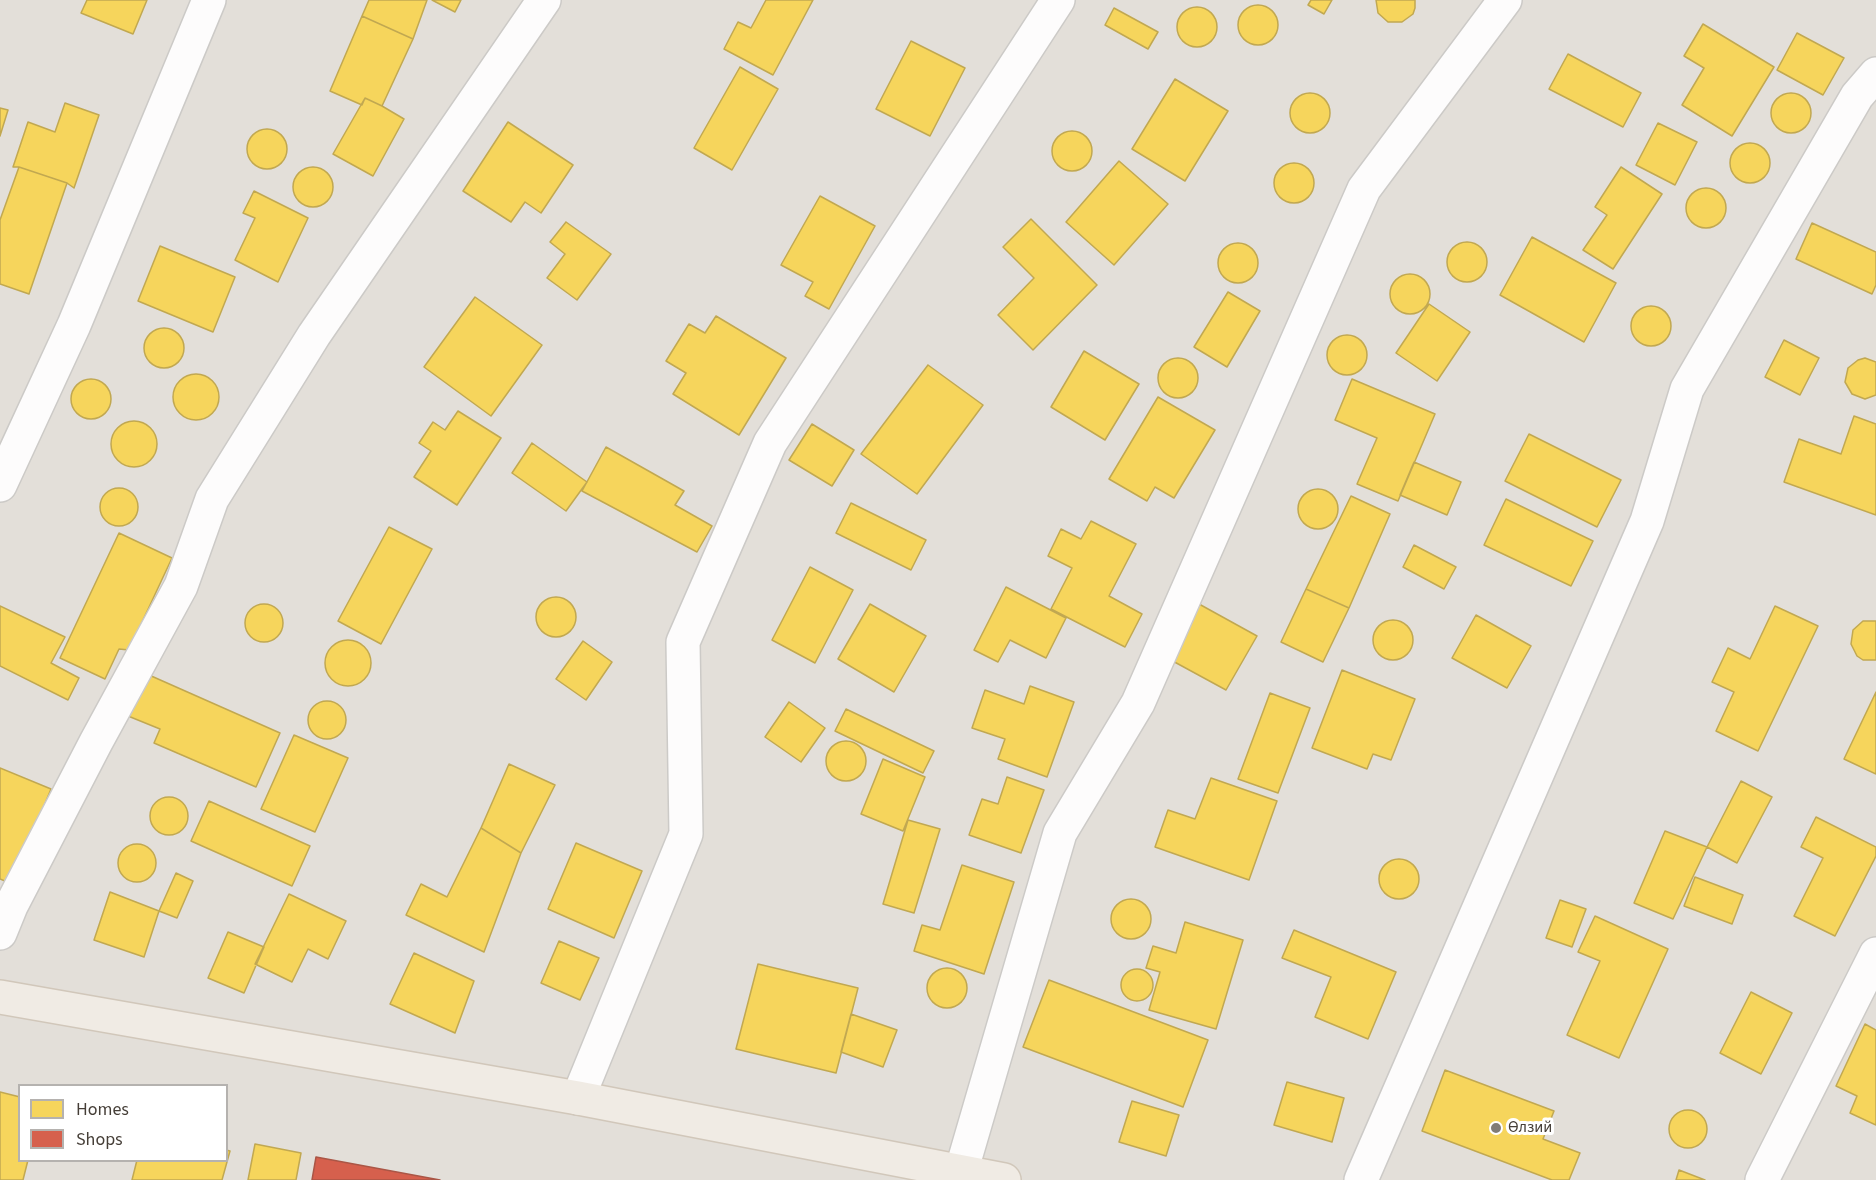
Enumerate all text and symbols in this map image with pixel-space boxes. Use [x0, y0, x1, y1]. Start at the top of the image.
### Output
legend [18, 1084, 228, 1162]
text: Homes [76, 1097, 129, 1122]
place label: Өлзий [1508, 1118, 1552, 1138]
marker: Өлзий [1489, 1121, 1503, 1135]
text: Shops [76, 1127, 123, 1152]

